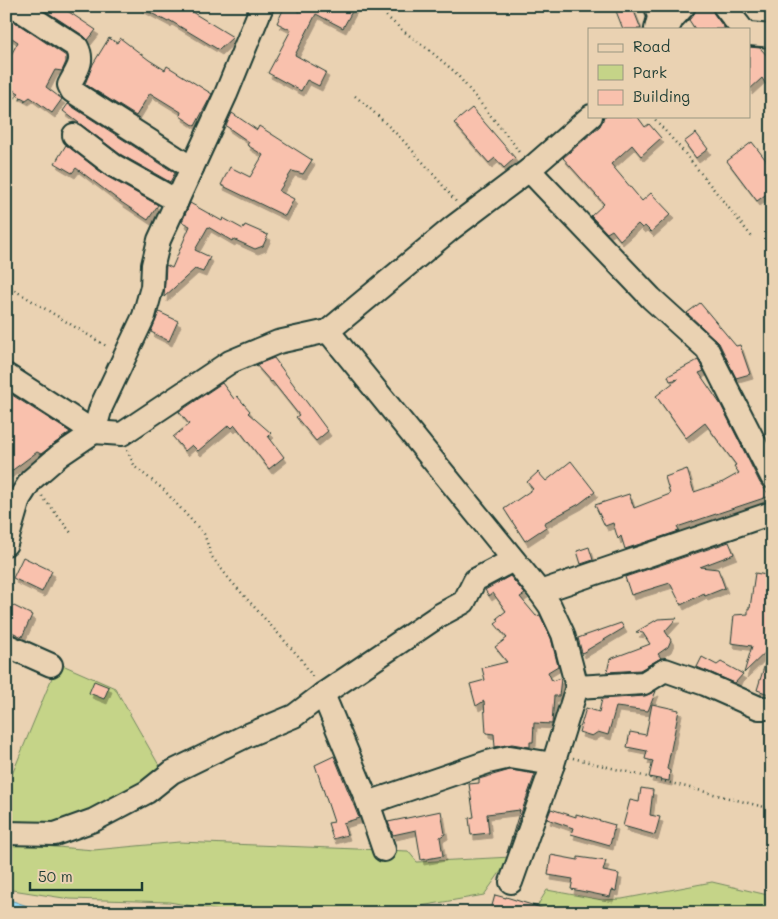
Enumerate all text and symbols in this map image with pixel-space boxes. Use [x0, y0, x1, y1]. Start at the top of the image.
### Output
legend [588, 28, 750, 118]
text: Road [633, 36, 670, 56]
text: Park [633, 62, 667, 82]
text: Building [633, 86, 690, 106]
scale bar [30, 859, 142, 891]
text: 50 m [38, 866, 73, 886]

